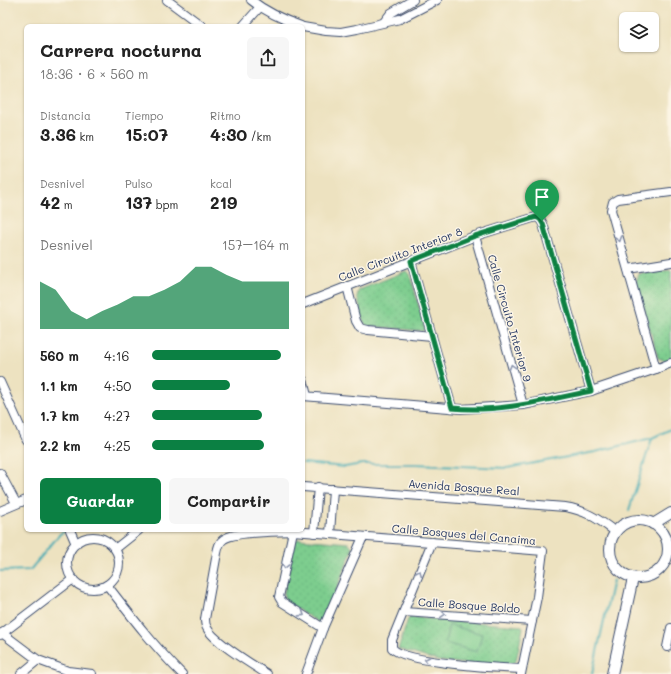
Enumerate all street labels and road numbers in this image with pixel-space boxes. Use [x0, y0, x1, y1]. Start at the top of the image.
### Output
street label: Calle Circuito Interior 8 [336, 223, 464, 285]
street label: Calle Circuito Interior 9 [485, 253, 535, 384]
street label: Avenida Bosque Real [408, 476, 520, 498]
street label: Calle Bosques del Canaima [391, 520, 537, 548]
street label: Calle Bosque Boldo [417, 594, 521, 616]

